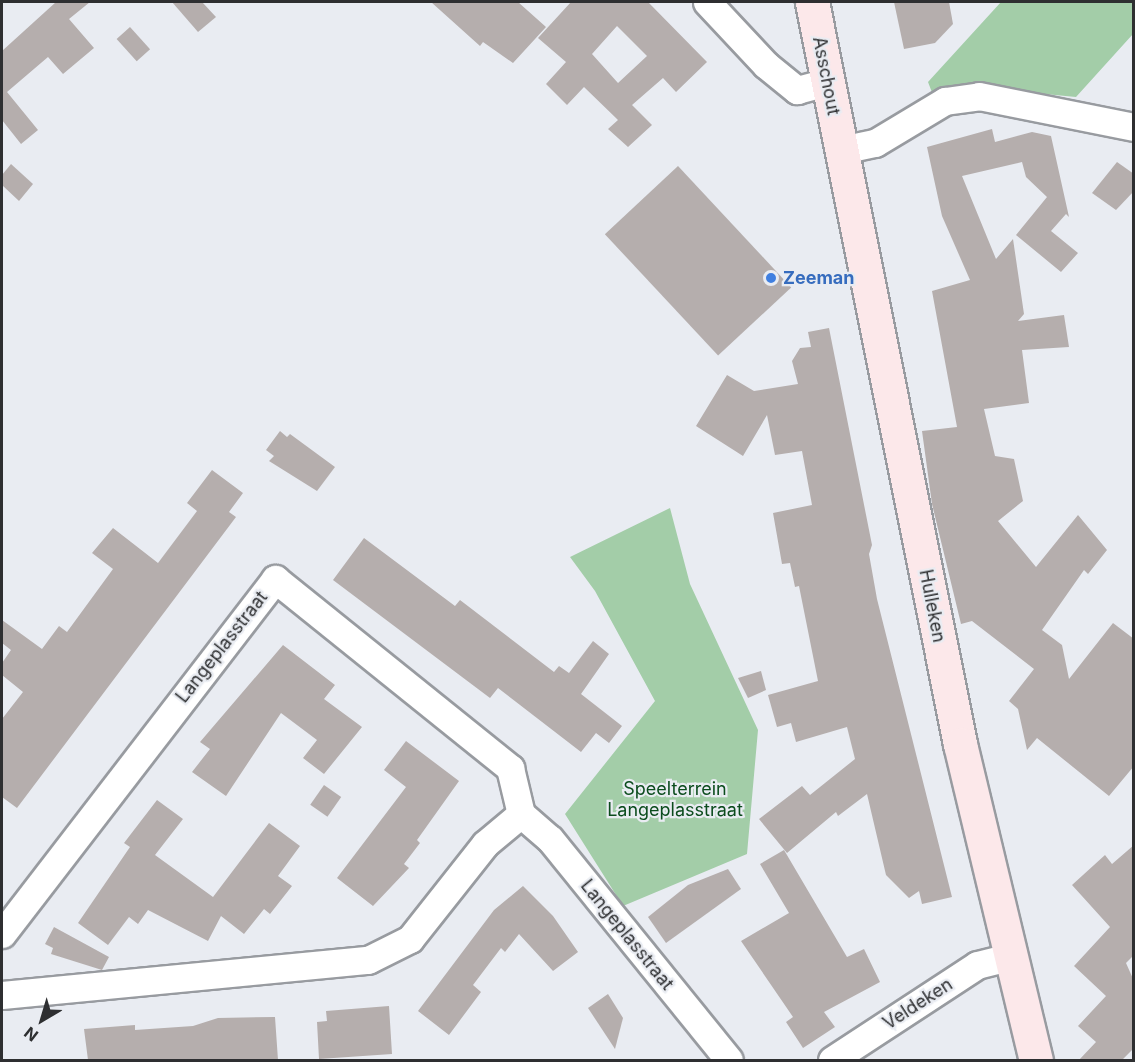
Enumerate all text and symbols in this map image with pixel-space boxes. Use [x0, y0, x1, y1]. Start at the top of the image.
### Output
street label: Asschout [808, 35, 844, 117]
place label: Zeeman [783, 267, 854, 289]
marker: Zeeman [764, 271, 778, 285]
street label: Hulleken [914, 568, 950, 644]
street label: Langeplasstraat [172, 587, 272, 707]
park label: Speelterrein Langeplasstraat [607, 779, 743, 822]
street label: Langeplasstraat [576, 875, 678, 995]
street label: Veldeken [879, 974, 957, 1034]
north arrow [12, 990, 72, 1050]
text: N [20, 1023, 42, 1046]

